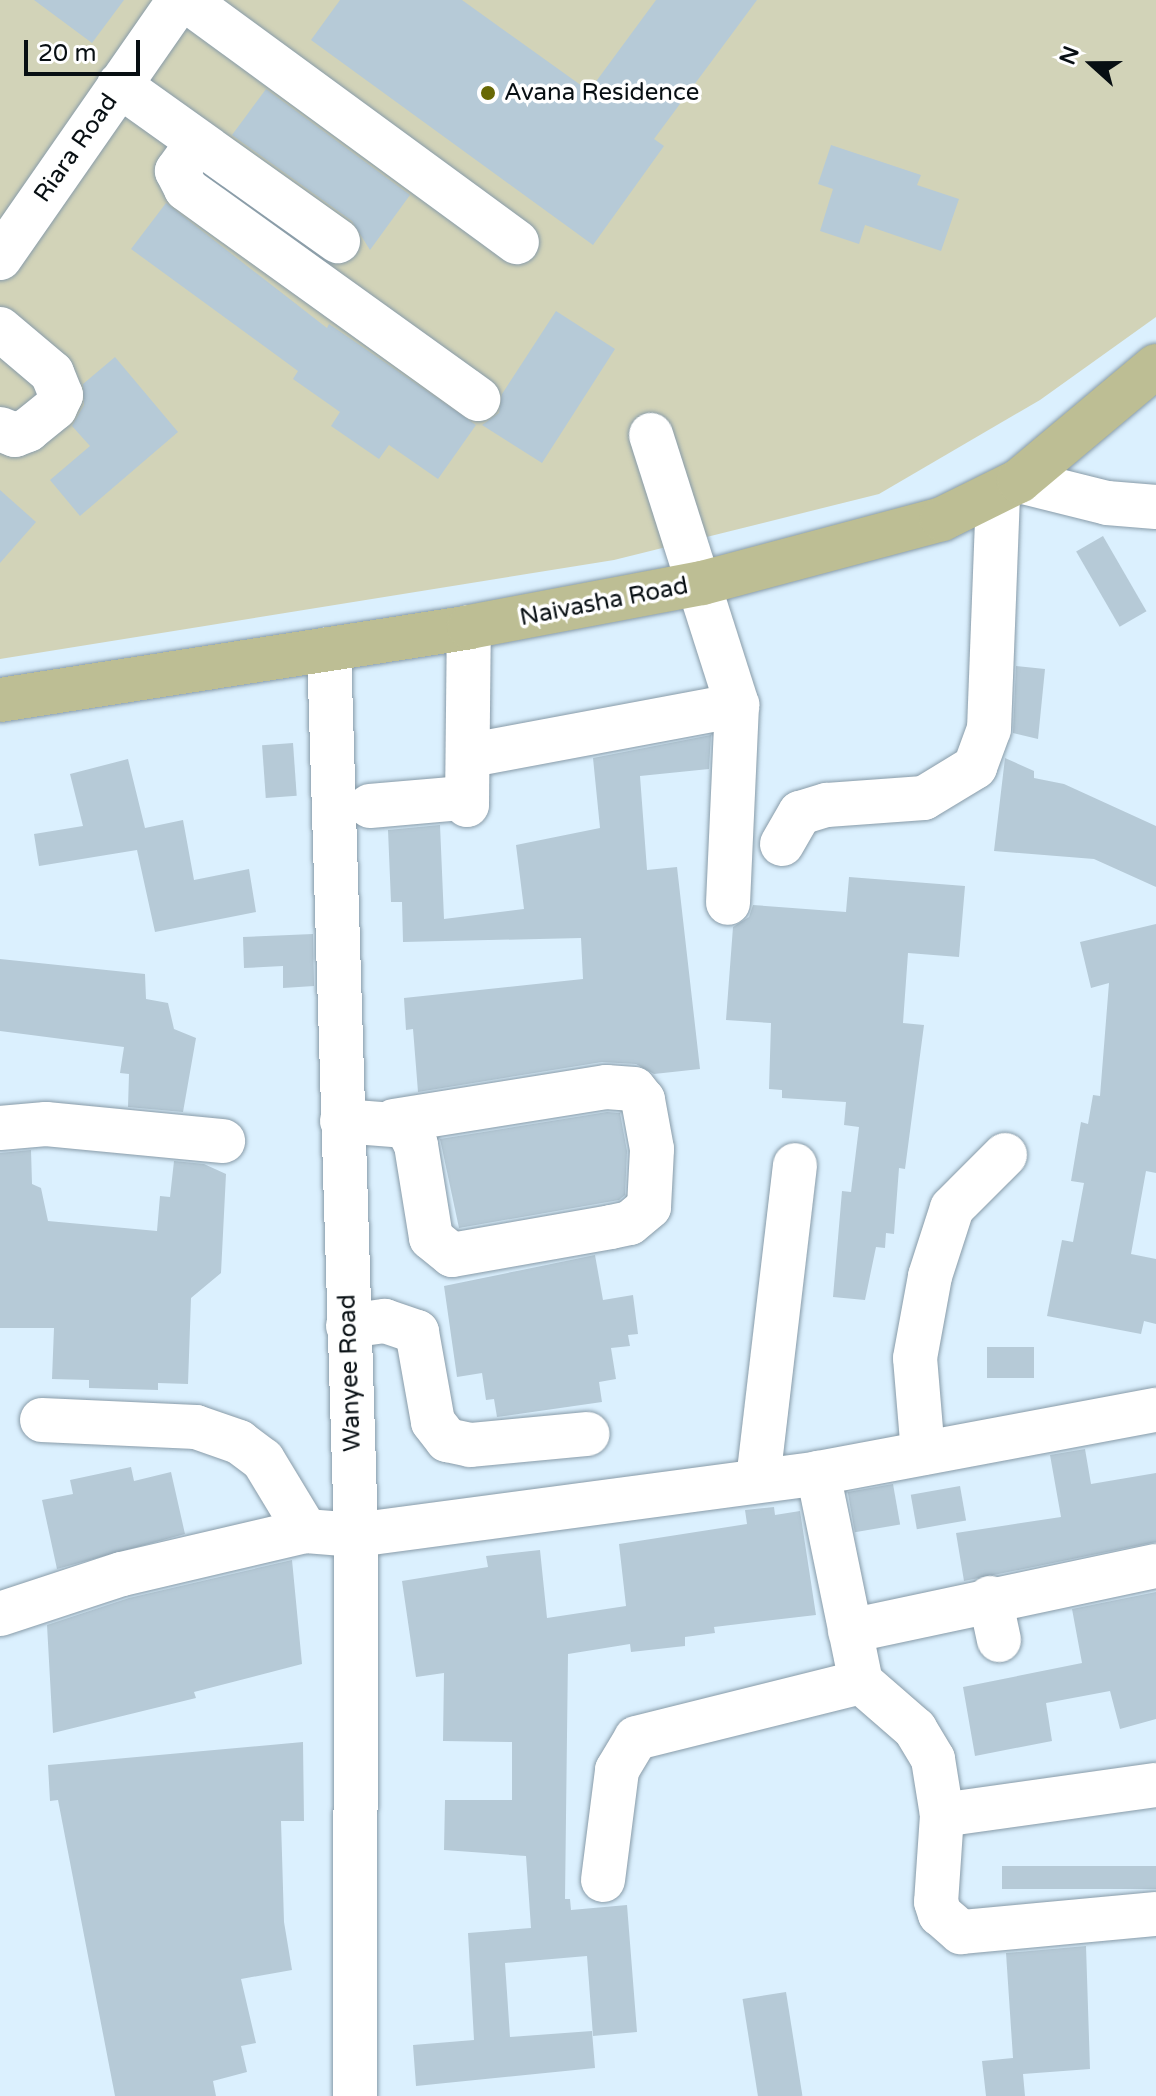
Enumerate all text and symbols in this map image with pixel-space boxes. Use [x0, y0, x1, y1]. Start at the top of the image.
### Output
scale bar [28, 24, 144, 74]
north arrow [1052, 24, 1132, 104]
text: 20 m [38, 39, 96, 68]
text: N [1054, 42, 1085, 68]
place label: Avana Residence [504, 79, 699, 107]
marker: Avana Residence [479, 84, 497, 102]
street label: Riara Road [28, 88, 124, 208]
street label: Naivasha Road [517, 572, 691, 632]
street label: Wanyee Road [333, 1294, 367, 1452]

